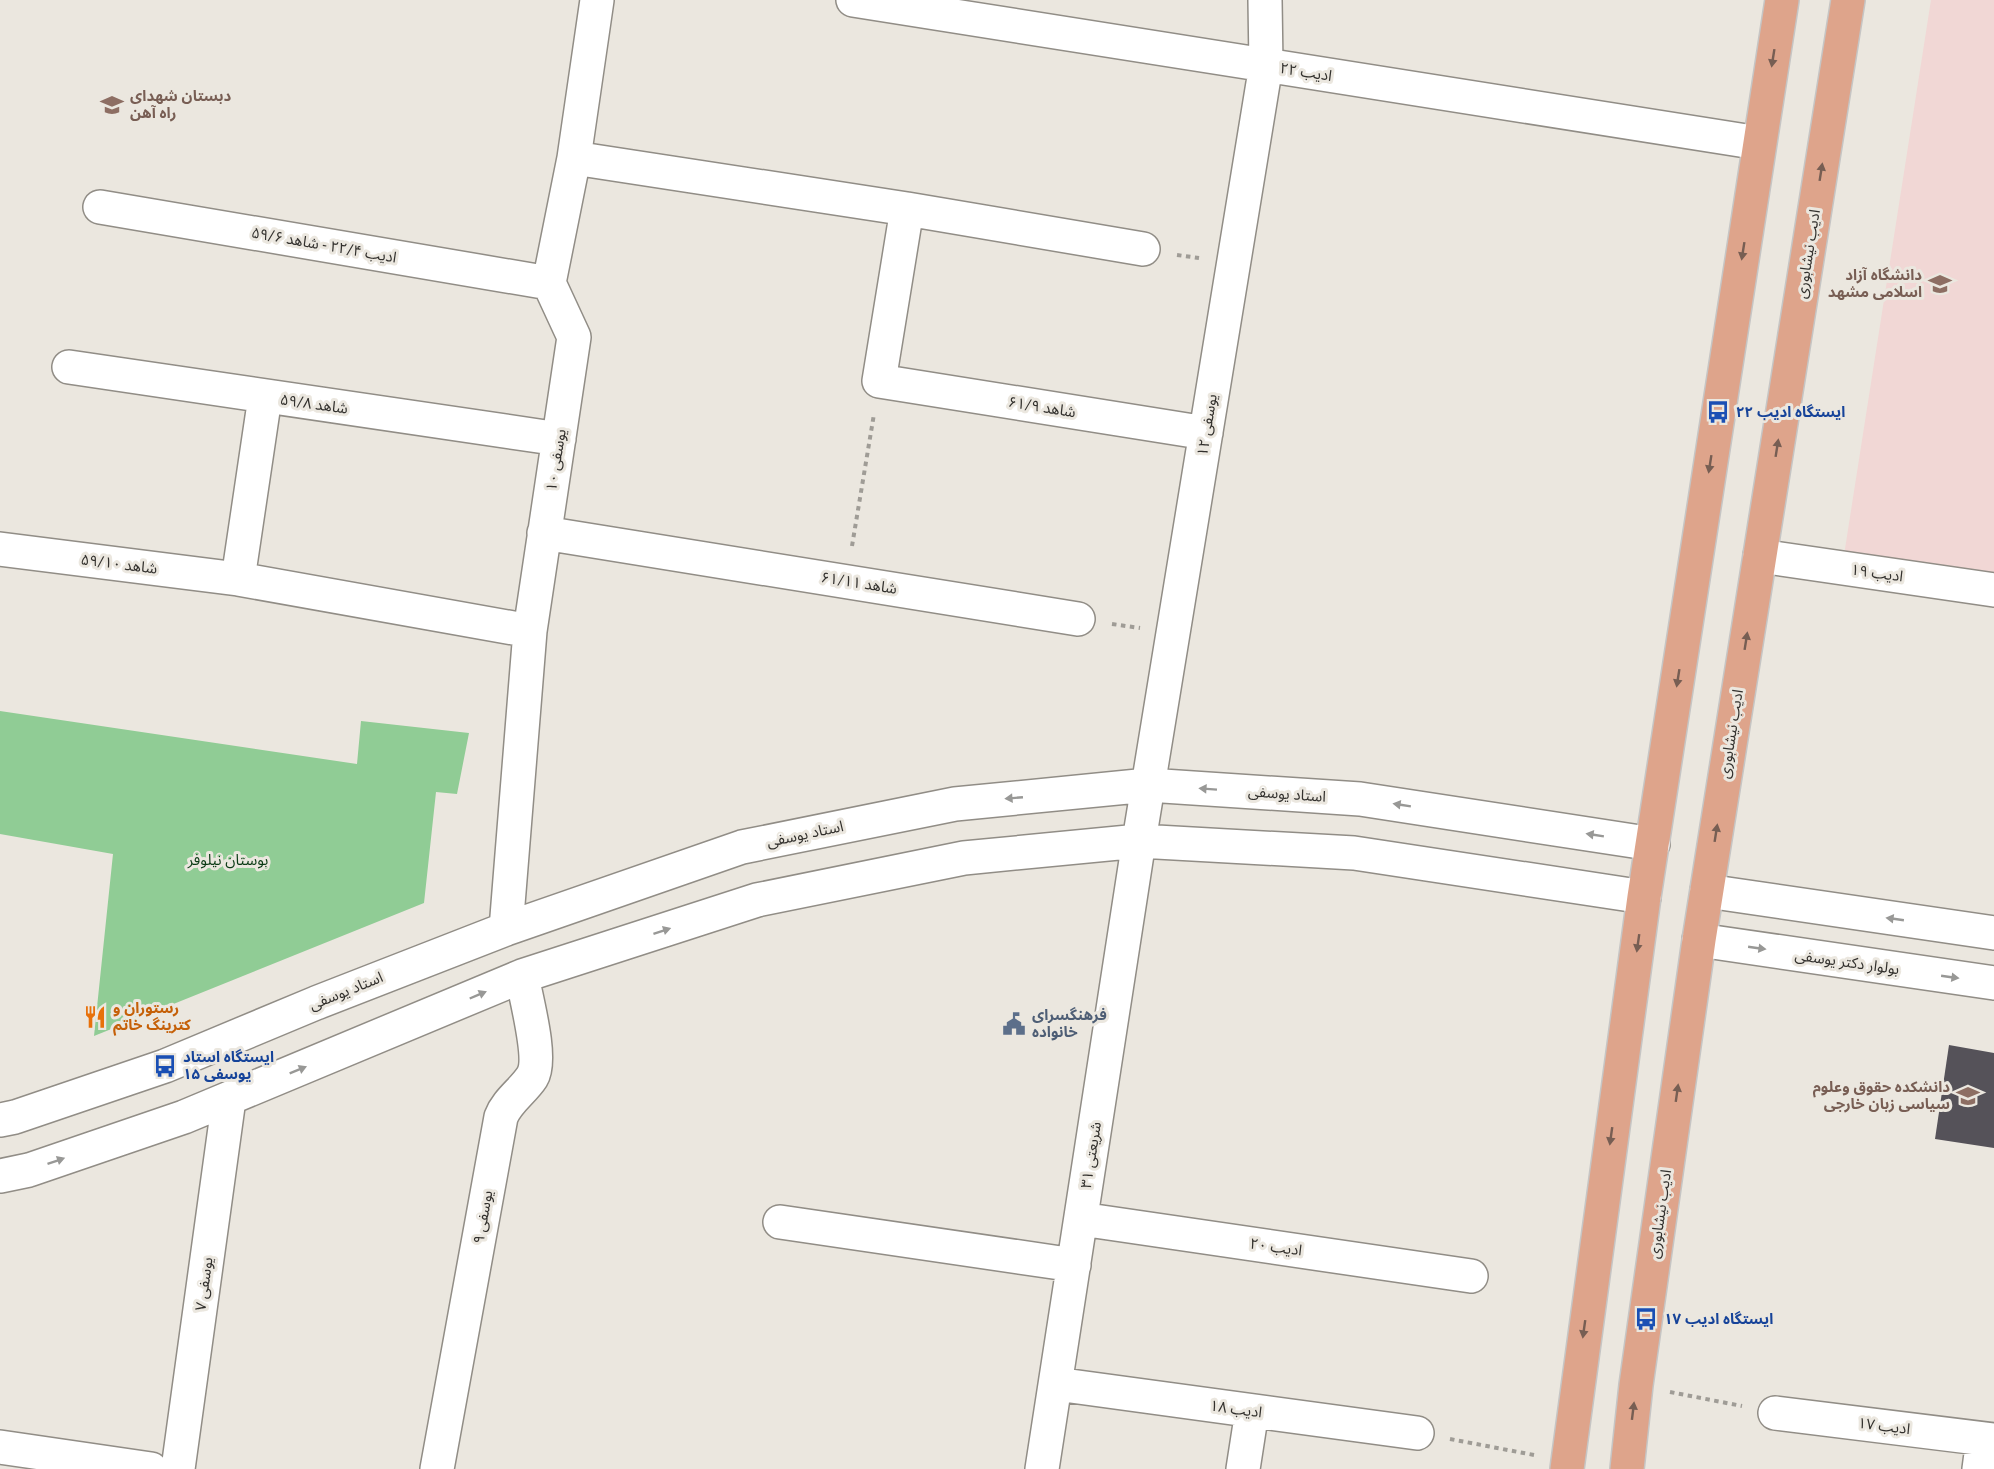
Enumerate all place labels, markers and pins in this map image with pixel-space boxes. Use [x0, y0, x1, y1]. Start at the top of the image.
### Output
place label: دبستان شهدای راه آهن [130, 87, 232, 122]
school or university icon: دبستان شهدای راه آهن [99, 92, 125, 118]
place label: دانشگاه آزاد اسلامی مشهد [1828, 266, 1922, 301]
school or university icon: دانشگاه آزاد اسلامی مشهد [1927, 271, 1953, 297]
bus stop icon: ایستگاه ادیب ۲۲ [1705, 399, 1731, 425]
place label: ایستگاه ادیب ۲۲ [1736, 403, 1845, 421]
place label: رستوران و کترینگ خاتم [113, 999, 191, 1036]
restaurant icon: رستوران و کترینگ خاتم [82, 1004, 108, 1030]
place label: فرهنگسرای خانواده [1032, 1006, 1107, 1041]
public building icon: فرهنگسرای خانواده [1001, 1011, 1027, 1037]
place label: ایستگاه استاد یوسفی ۱۵ [183, 1048, 274, 1083]
bus stop icon: ایستگاه استاد یوسفی ۱۵ [152, 1053, 178, 1079]
place label: دانشکده حقوق وعلوم سیاسی زبان خارجی [1813, 1078, 1950, 1113]
school or university icon: دانشکده حقوق وعلوم سیاسی زبان خارجی [1955, 1083, 1981, 1109]
bus stop icon: ایستگاه ادیب ۱۷ [1633, 1306, 1659, 1332]
place label: ایستگاه ادیب ۱۷ [1664, 1310, 1773, 1328]

